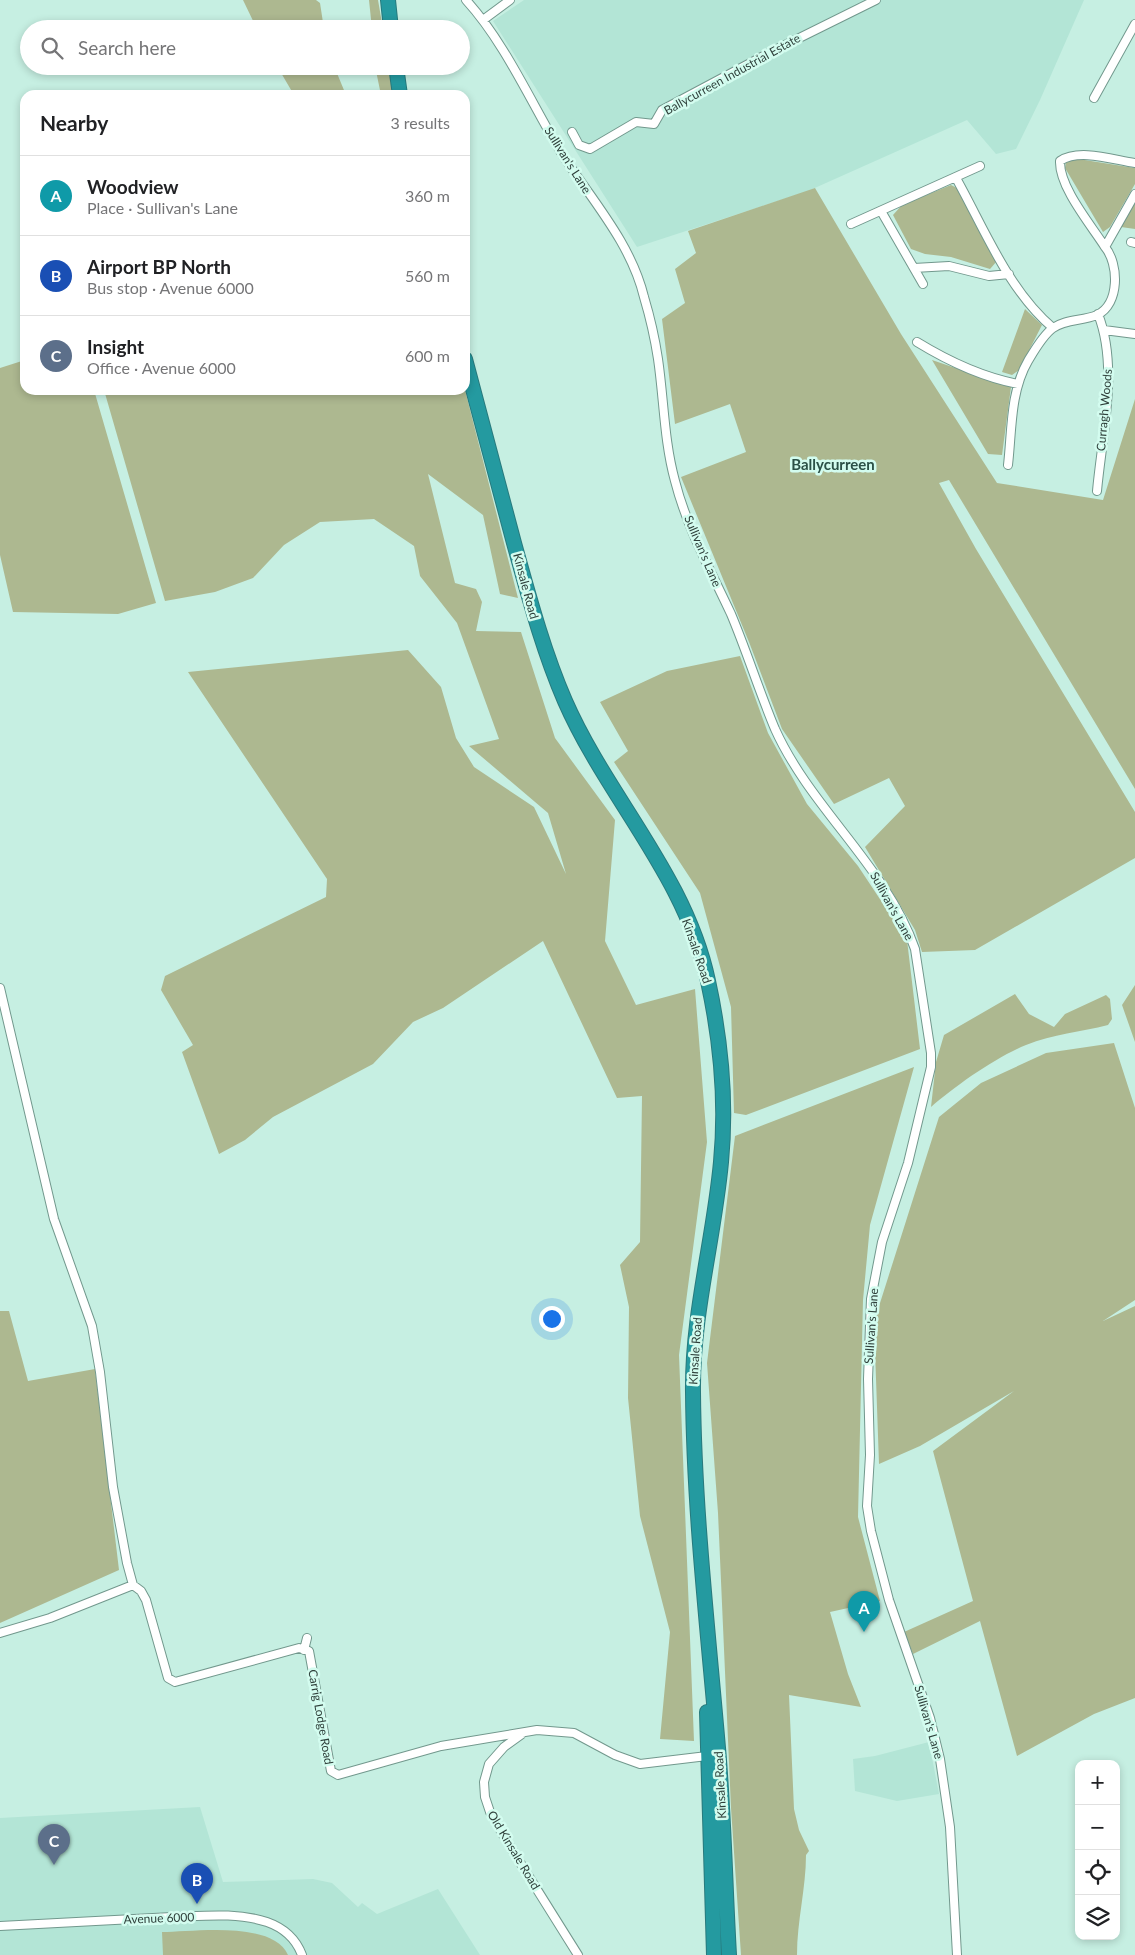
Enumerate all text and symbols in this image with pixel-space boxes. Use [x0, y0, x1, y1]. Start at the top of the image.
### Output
search box [20, 20, 470, 75]
street label: Ballycurreen Industrial Estate [661, 30, 803, 118]
icon: search [38, 34, 66, 62]
text: Search here [78, 36, 176, 59]
text: Nearby [40, 110, 108, 135]
text: 3 results [390, 113, 450, 132]
street label: Sullivan's Lane [542, 124, 594, 196]
text: Woodview [87, 175, 179, 198]
text: A [50, 186, 62, 205]
text: 360 m [405, 186, 450, 205]
text: Place · Sullivan's Lane [87, 198, 238, 217]
text: Airport BP North [87, 255, 231, 278]
text: B [51, 266, 61, 285]
text: 560 m [405, 266, 450, 285]
text: Bus stop · Avenue 6000 [87, 278, 254, 297]
text: Insight [87, 335, 144, 358]
text: C [51, 346, 61, 365]
text: 600 m [405, 346, 450, 365]
text: Office · Avenue 6000 [87, 358, 236, 377]
street label: Curragh Woods [1093, 368, 1115, 452]
district label: Ballycurreen [791, 455, 875, 473]
street label: Sullivan's Lane [681, 513, 725, 589]
street label: Kinsale Road [510, 551, 542, 621]
street label: Sullivan's Lane [867, 869, 917, 943]
street label: Kinsale Road [679, 917, 715, 985]
street label: Sullivan's Lane [861, 1288, 881, 1364]
your location [539, 1306, 565, 1332]
street label: Kinsale Road [685, 1317, 705, 1385]
pin: A [848, 1591, 880, 1632]
street label: Carrig Lodge Road [305, 1668, 337, 1766]
street label: Sullivan's Lane [911, 1683, 947, 1761]
street label: Kinsale Road [711, 1751, 729, 1819]
map controls [1075, 1760, 1120, 1940]
button: + [1075, 1760, 1120, 1805]
button: − [1075, 1805, 1120, 1850]
street label: Old Kinsale Road [484, 1808, 544, 1892]
pin: C [38, 1824, 70, 1865]
button: locate [1075, 1850, 1120, 1895]
pin: B [181, 1863, 213, 1904]
button: layers [1075, 1895, 1120, 1940]
street label: Avenue 6000 [123, 1909, 195, 1927]

